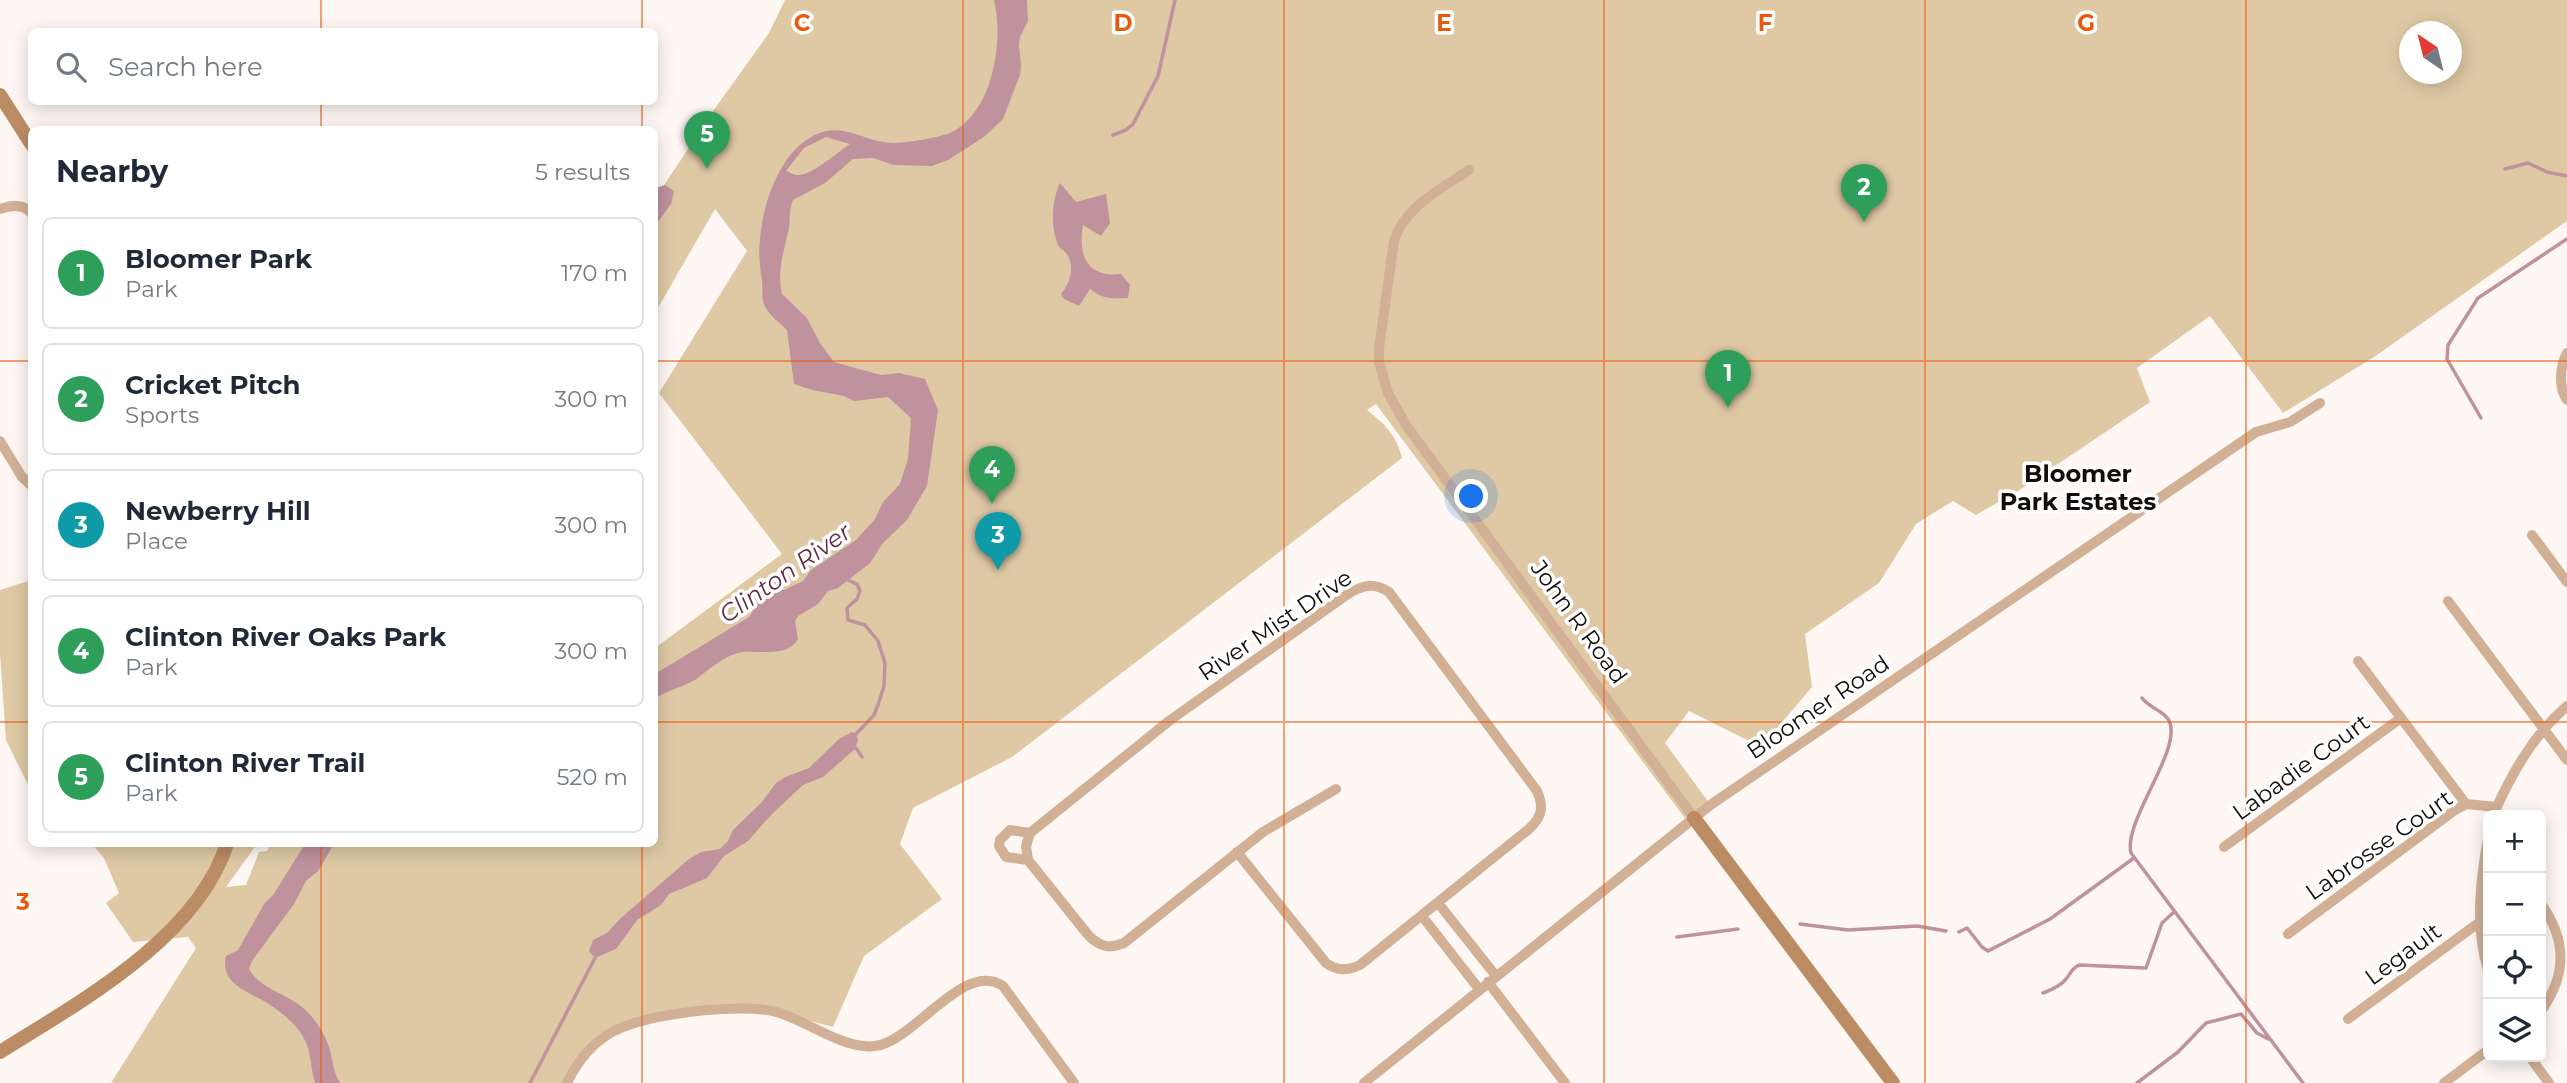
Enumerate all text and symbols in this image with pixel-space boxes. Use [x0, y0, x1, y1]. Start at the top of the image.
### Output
text: C [794, 9, 811, 37]
text: D [1114, 9, 1133, 37]
text: E [1436, 9, 1452, 37]
text: F [1758, 9, 1773, 37]
text: G [2077, 9, 2095, 37]
north arrow [2399, 21, 2462, 84]
search box [28, 28, 658, 105]
icon: search [52, 48, 90, 86]
text: Search here [108, 51, 263, 83]
pin: 5 [684, 111, 730, 169]
text: Nearby [56, 153, 168, 190]
text: 5 results [535, 158, 630, 186]
pin: 2 [1841, 164, 1887, 222]
text: Bloomer Park [125, 243, 312, 275]
text: 1 [76, 259, 86, 287]
text: 170 m [561, 259, 628, 287]
text: Park [125, 275, 178, 303]
pin: 1 [1705, 350, 1751, 408]
text: Cricket Pitch [125, 369, 301, 401]
text: 2 [74, 385, 88, 413]
text: 300 m [554, 385, 628, 413]
text: Sports [125, 401, 199, 429]
pin: 4 [969, 446, 1015, 504]
district label: Bloomer Park Estates [2000, 459, 2156, 516]
your location [1454, 479, 1488, 513]
text: Newberry Hill [125, 495, 311, 527]
text: 3 [74, 511, 88, 539]
text: 300 m [554, 511, 628, 539]
pin: 3 [975, 512, 1021, 570]
water label: Clinton River [714, 516, 857, 629]
text: Place [125, 527, 188, 555]
street label: John R Road [1524, 554, 1633, 689]
street label: River Mist Drive [1193, 563, 1357, 687]
text: Clinton River Oaks Park [125, 621, 446, 653]
text: 4 [73, 637, 89, 665]
text: 300 m [554, 637, 628, 665]
street label: Bloomer Road [1741, 649, 1895, 765]
text: Park [125, 653, 178, 681]
street label: Labadie Court [2227, 708, 2375, 826]
text: Clinton River Trail [125, 747, 365, 779]
text: 5 [74, 763, 88, 791]
text: 520 m [556, 763, 628, 791]
text: Park [125, 779, 178, 807]
street label: Labrosse Court [2300, 784, 2458, 906]
map controls [2483, 810, 2546, 1062]
button: + [2483, 810, 2546, 873]
button: − [2483, 873, 2546, 936]
text: 3 [15, 888, 30, 916]
street label: Legault [2359, 917, 2447, 991]
button: locate [2483, 936, 2546, 999]
button: layers [2483, 999, 2546, 1062]

